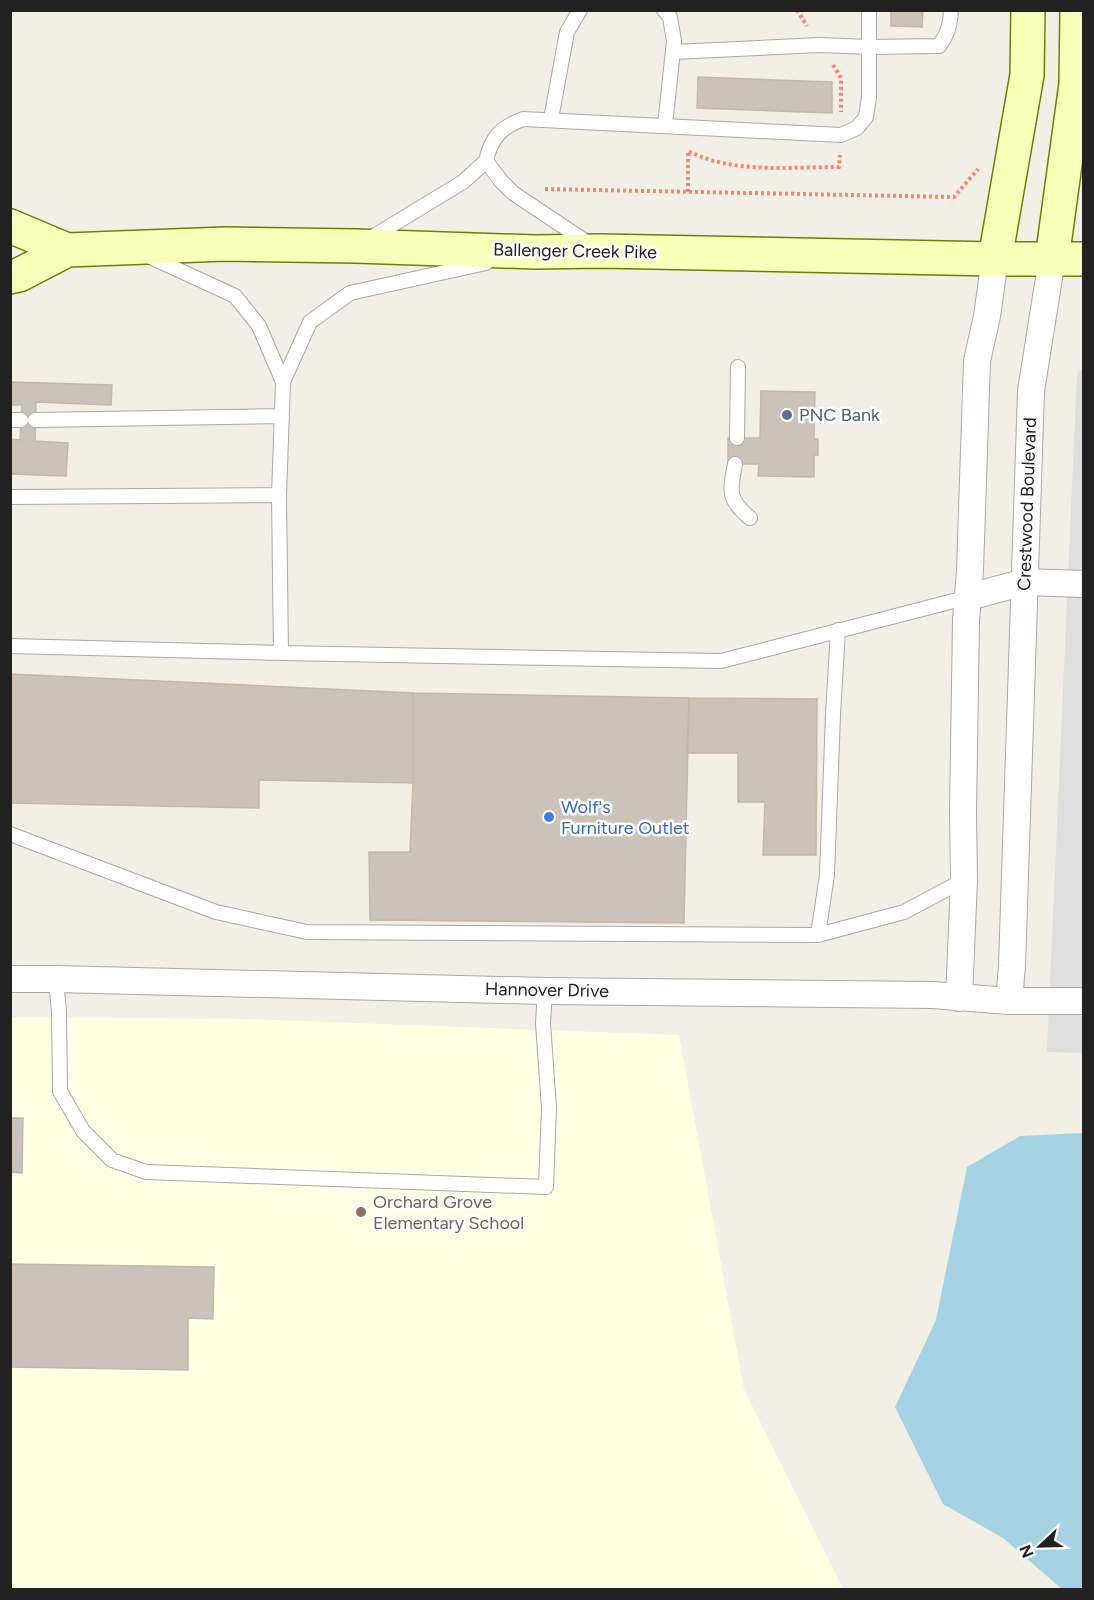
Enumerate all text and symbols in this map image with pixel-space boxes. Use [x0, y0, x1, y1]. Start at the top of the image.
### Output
street label: Ballenger Creek Pike [493, 239, 657, 263]
place label: PNC Bank [799, 404, 880, 426]
marker: PNC Bank [780, 408, 794, 422]
street label: Crestwood Boulevard [1013, 417, 1041, 591]
place label: Wolf's Furniture Outlet [561, 796, 690, 839]
marker: Wolf's Furniture Outlet [542, 810, 556, 824]
street label: Hannover Drive [485, 978, 609, 1002]
place label: Orchard Grove Elementary School [373, 1191, 524, 1234]
marker: Orchard Grove Elementary School [354, 1205, 368, 1219]
north arrow [1010, 1516, 1070, 1576]
text: N [1015, 1542, 1038, 1561]

